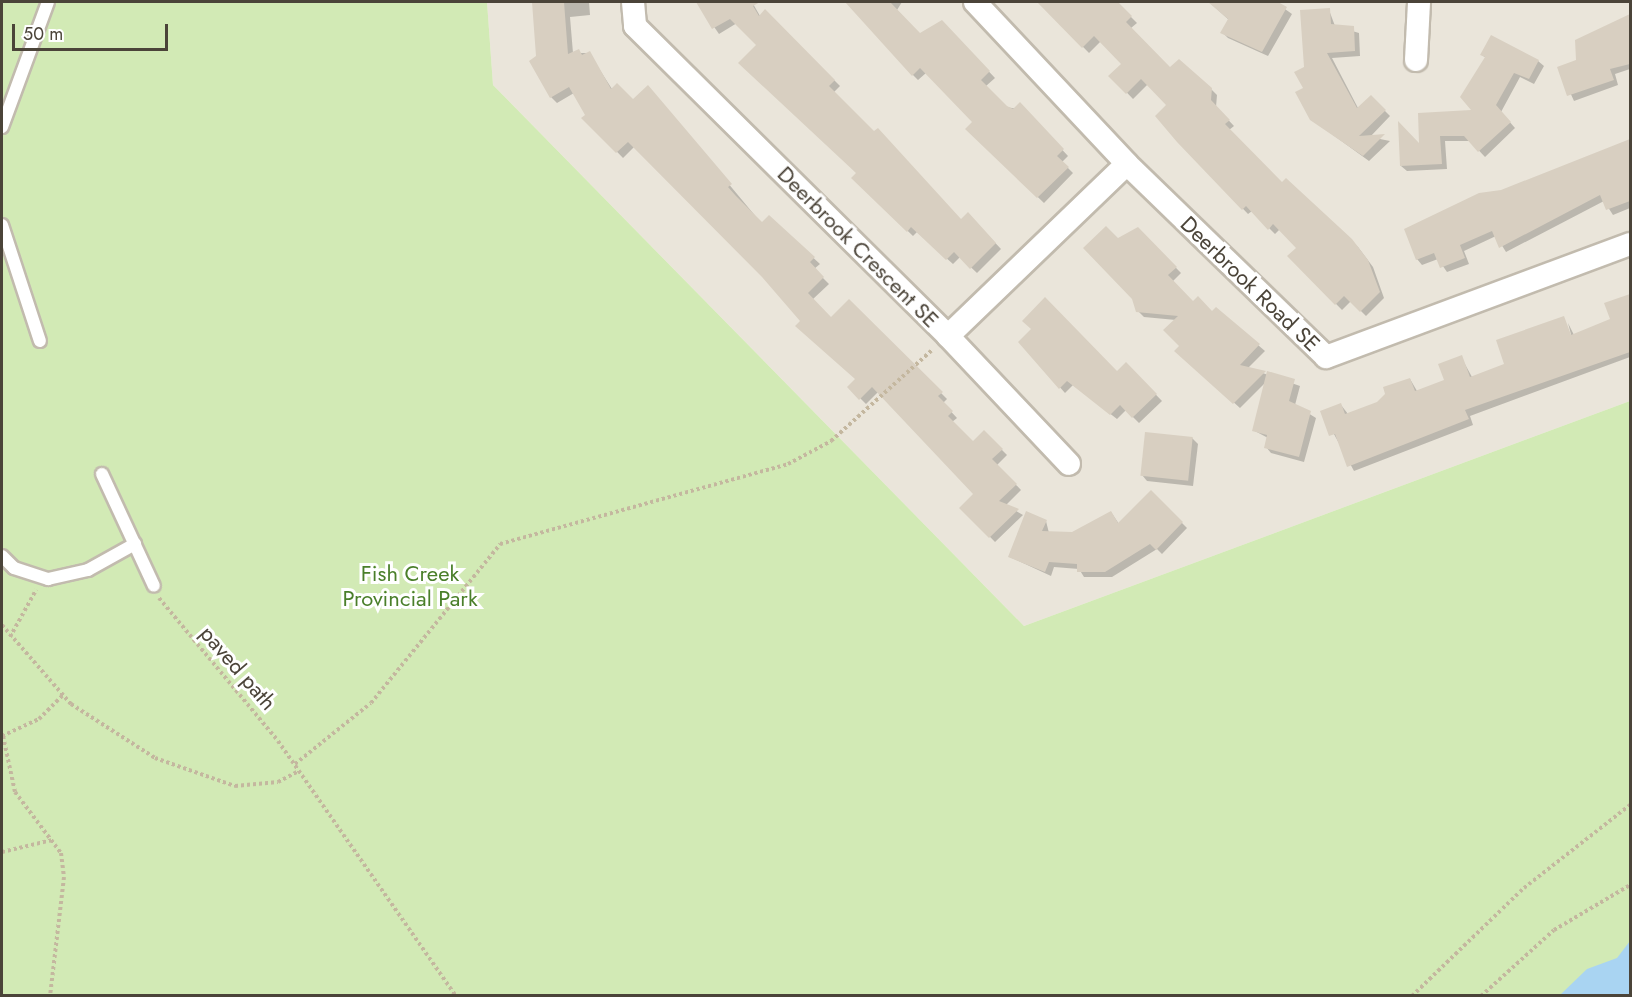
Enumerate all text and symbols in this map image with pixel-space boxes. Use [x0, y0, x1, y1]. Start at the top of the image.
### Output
scale bar [15, 12, 171, 50]
text: 50 m [23, 21, 63, 47]
street label: Deerbrook Crescent SE [772, 161, 944, 333]
street label: Deerbrook Road SE [1175, 211, 1325, 357]
park label: Fish Creek Provincial Park [342, 560, 478, 612]
street label: paved path [194, 621, 282, 715]

